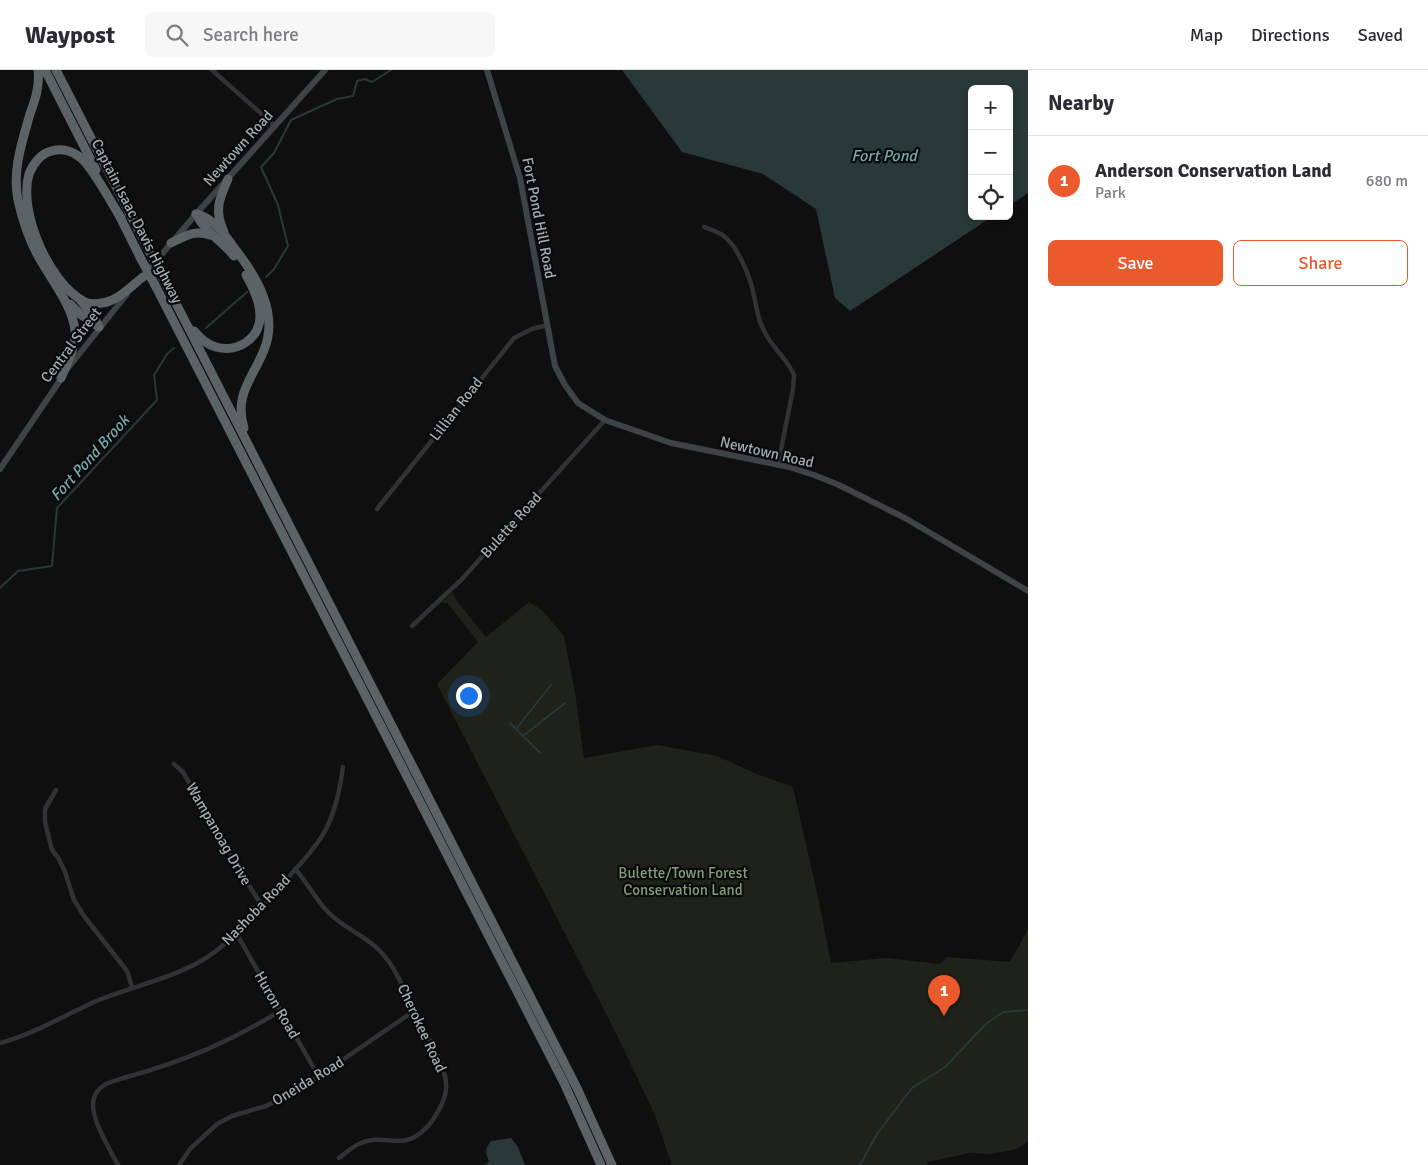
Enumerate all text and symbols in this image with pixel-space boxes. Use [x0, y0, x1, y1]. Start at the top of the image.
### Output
search box [145, 12, 495, 57]
text: Waypost [25, 20, 115, 50]
icon: search [163, 21, 191, 49]
text: Search here [203, 23, 299, 47]
text: Map [1190, 24, 1223, 46]
text: Directions [1251, 24, 1330, 46]
text: Saved [1358, 24, 1403, 46]
map controls [968, 85, 1013, 220]
button: + [968, 85, 1013, 130]
text: Nearby [1048, 90, 1114, 116]
street label: Newtown Road [199, 106, 277, 190]
button: − [968, 130, 1013, 175]
street label: Captain Isaac Davis Highway [88, 136, 186, 306]
water label: Fort Pond [851, 146, 919, 166]
street label: Fort Pond Hill Road [518, 156, 560, 280]
text: Anderson Conservation Land [1095, 159, 1332, 183]
text: 1 [1060, 171, 1068, 191]
text: 680 m [1366, 171, 1408, 191]
button: locate [968, 175, 1013, 220]
text: Park [1095, 183, 1126, 203]
button: Save [1048, 240, 1223, 286]
button: Share [1233, 240, 1408, 286]
street label: Central Street [37, 304, 105, 386]
street label: Lillian Road [426, 374, 486, 444]
water label: Fort Pond Brook [46, 409, 135, 505]
street label: Newtown Road [718, 432, 816, 472]
street label: Bulette Road [477, 488, 545, 562]
your location [456, 683, 482, 709]
street label: Wampanoag Drive [182, 779, 256, 889]
park label: Bulette/Town Forest Conservation Land [618, 864, 748, 899]
street label: Nashoba Road [218, 871, 294, 949]
street label: Huron Road [250, 968, 304, 1042]
pin: 1 [928, 975, 960, 1016]
street label: Cherokee Road [394, 981, 450, 1075]
street label: Oneida Road [269, 1053, 347, 1109]

